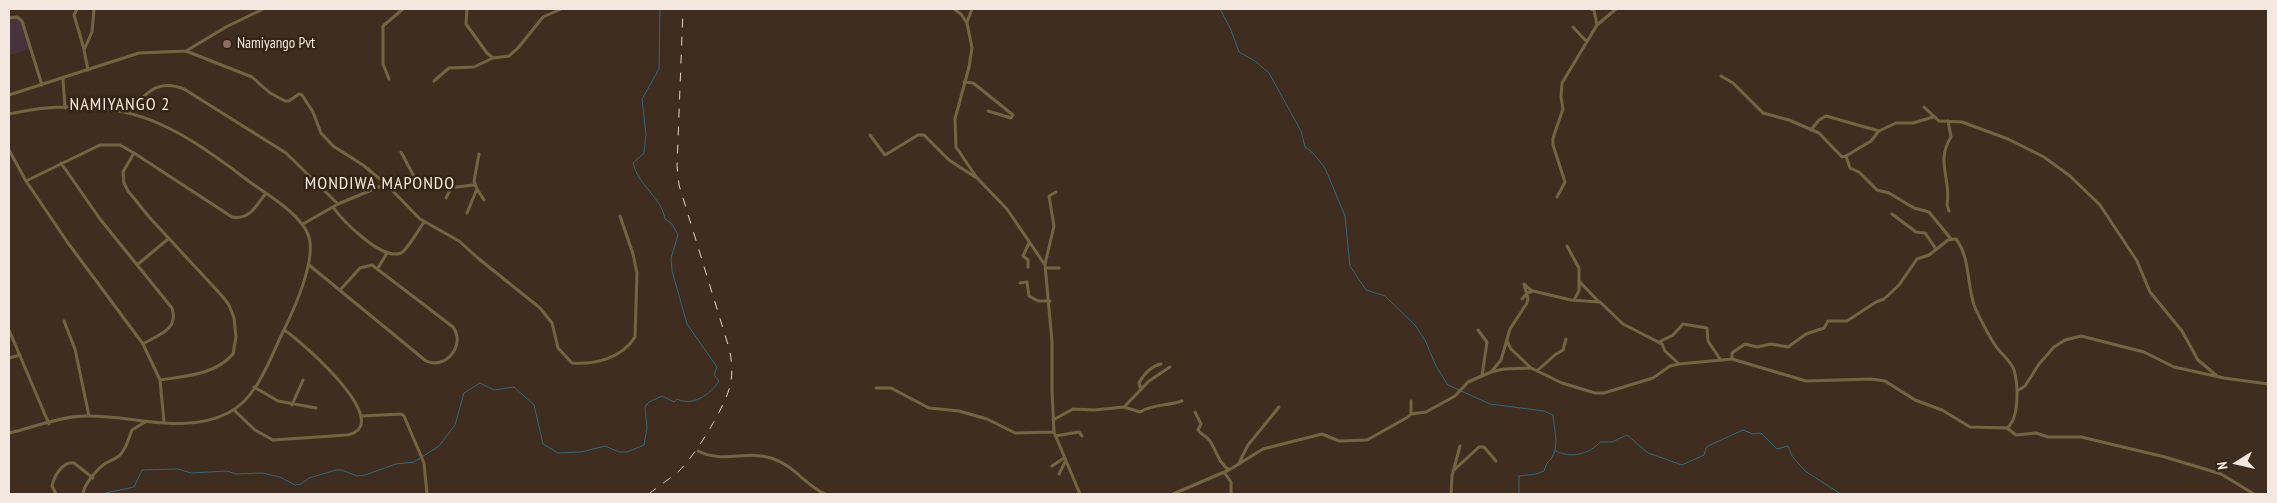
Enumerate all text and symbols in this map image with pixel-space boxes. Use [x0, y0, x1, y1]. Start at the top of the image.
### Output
place label: Namiyango Pvt [237, 35, 315, 53]
marker: Namiyango Pvt [221, 38, 233, 50]
district label: NAMIYANGO 2 [68, 94, 172, 116]
district label: MONDIWA MAPONDO [303, 173, 457, 195]
north arrow [2212, 438, 2262, 488]
text: N [2213, 460, 2232, 471]

